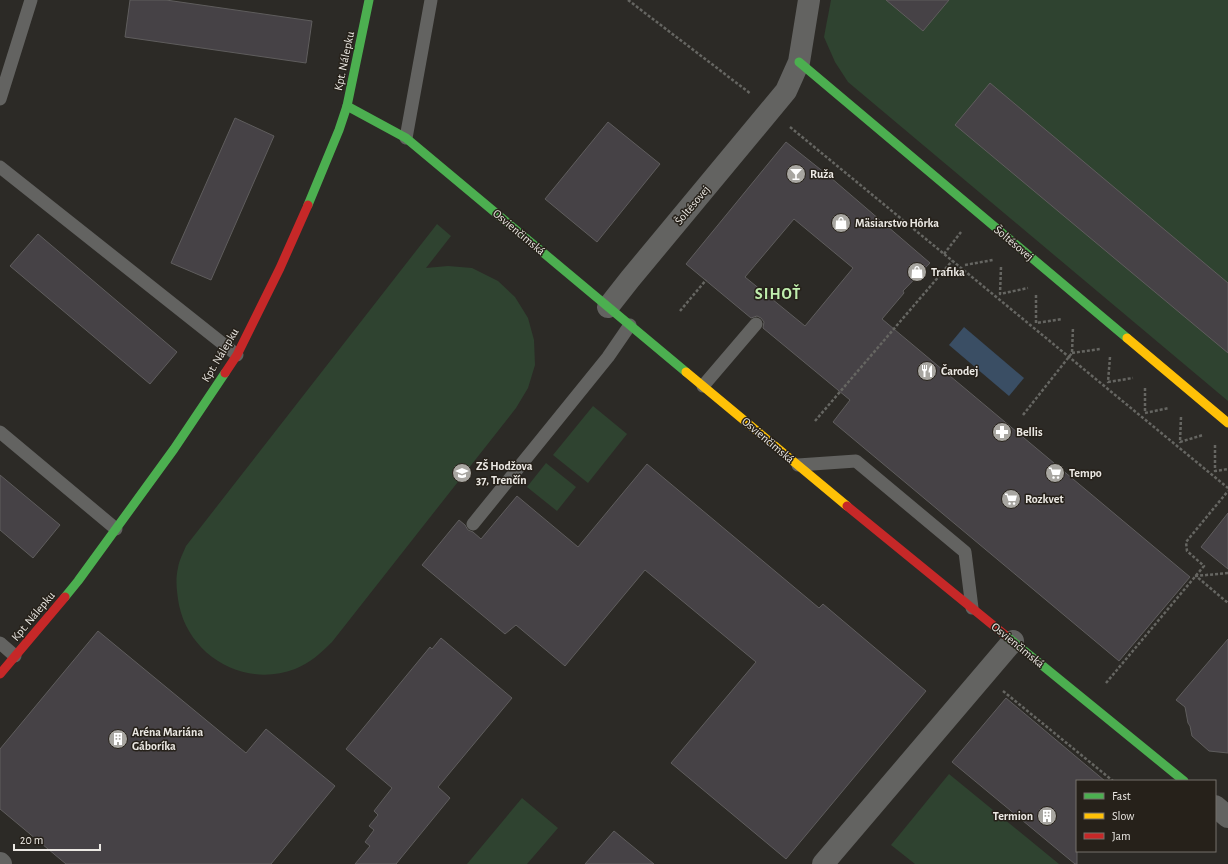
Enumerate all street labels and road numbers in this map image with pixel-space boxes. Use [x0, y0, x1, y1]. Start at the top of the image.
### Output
street label: Kpt. Nálepku [332, 30, 356, 92]
street label: Šoltésovej [671, 182, 713, 228]
street label: Osvienčimská [491, 207, 548, 257]
street label: Šoltésovej [991, 222, 1037, 264]
street label: Kpt. Nálepku [199, 326, 241, 384]
street label: Osvienčimská [740, 415, 797, 465]
street label: Kpt. Nálepku [9, 589, 57, 643]
street label: Osvienčimská [989, 620, 1047, 670]

